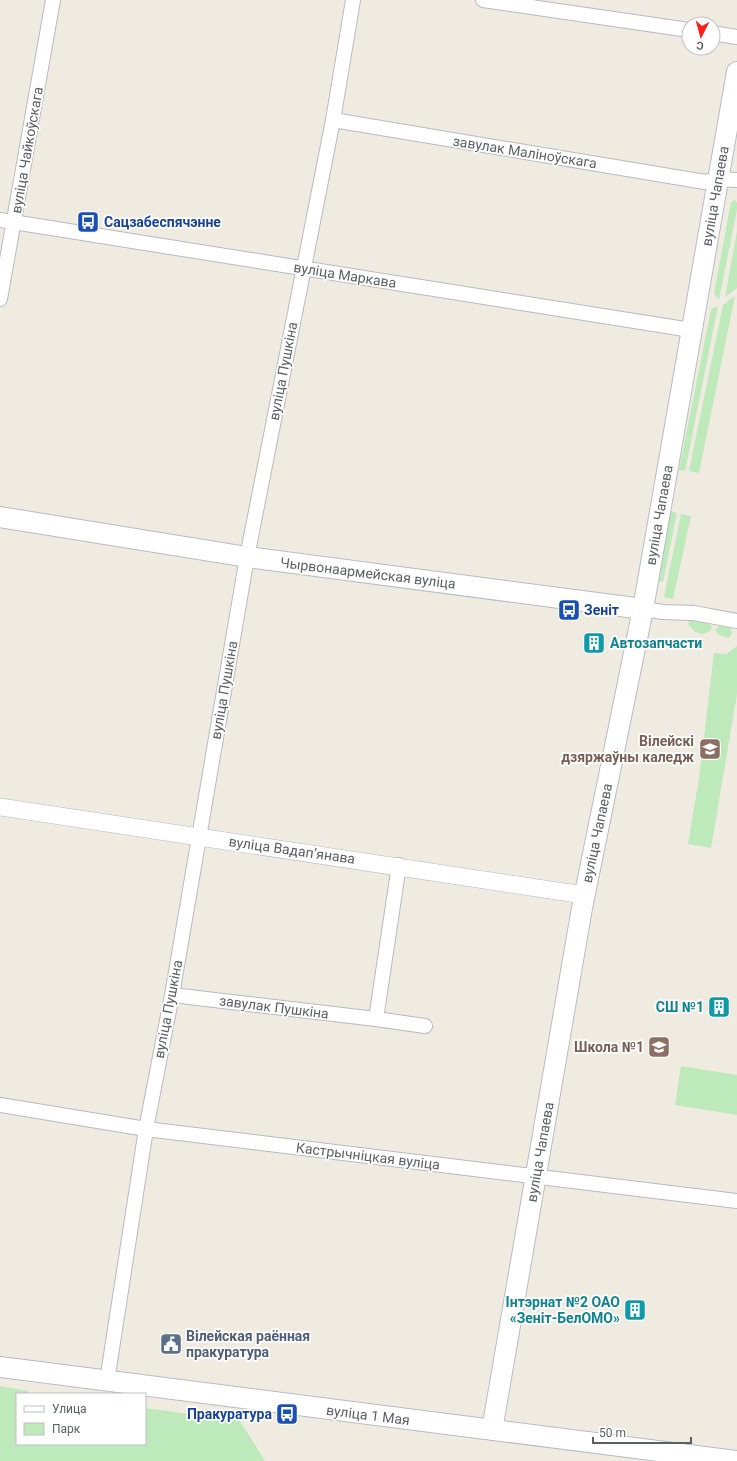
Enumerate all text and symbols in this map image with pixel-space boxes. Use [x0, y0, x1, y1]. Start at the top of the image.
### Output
north arrow [681, 16, 721, 56]
text: С [696, 39, 704, 52]
street label: вуліца Чайкоўскага [8, 85, 46, 215]
street label: завулак Маліноўскага [452, 133, 598, 171]
street label: вуліца Чапаева [698, 145, 732, 247]
bus stop icon: Сацзабеспячэнне [75, 209, 101, 235]
place label: Сацзабеспячэнне [104, 214, 221, 230]
street label: вуліца Маркава [293, 259, 397, 291]
street label: вуліца Пушкіна [266, 321, 300, 421]
street label: вуліца Чапаева [642, 464, 676, 566]
street label: Чырвонаармейская вуліца [279, 554, 457, 592]
bus stop icon: Зеніт [556, 597, 582, 623]
place label: Зеніт [584, 602, 619, 618]
building icon: Автозапчасти [581, 630, 607, 656]
place label: Автозапчасти [610, 635, 702, 651]
street label: вуліца Пушкіна [207, 639, 241, 741]
place label: Вілейскі дзяржаўны каледж [561, 733, 694, 765]
school or university icon: Вілейскі дзяржаўны каледж [697, 736, 723, 762]
street label: вуліца Чапаева [579, 782, 615, 884]
street label: вуліца Вадапʼянава [228, 833, 356, 867]
street label: вуліца Пушкіна [151, 959, 185, 1059]
street label: завулак Пушкіна [218, 992, 330, 1022]
building icon: СШ №1 [706, 994, 732, 1020]
place label: СШ №1 [656, 999, 704, 1015]
school or university icon: Школа №1 [646, 1034, 672, 1060]
place label: Школа №1 [574, 1039, 644, 1055]
street label: вуліца Чапаева [523, 1101, 557, 1203]
street label: Кастрычніцкая вуліца [295, 1139, 441, 1173]
place label: Інтэрнат №2 ОАО «Зеніт-БелОМО» [506, 1294, 620, 1326]
building icon: Інтэрнат №2 ОАО «Зеніт-БелОМО» [622, 1297, 648, 1323]
place label: Вілейская раённая пракуратура [186, 1328, 310, 1360]
public building icon: Вілейская раённая пракуратура [158, 1331, 184, 1357]
legend [16, 1393, 146, 1445]
bus stop icon: Пракуратура [274, 1401, 300, 1427]
text: Улица [52, 1402, 87, 1416]
street label: вуліца 1 Мая [325, 1402, 411, 1428]
place label: Пракуратура [187, 1406, 272, 1422]
scale bar [593, 1419, 691, 1445]
text: Парк [52, 1422, 81, 1436]
text: 50 m [599, 1426, 626, 1440]

